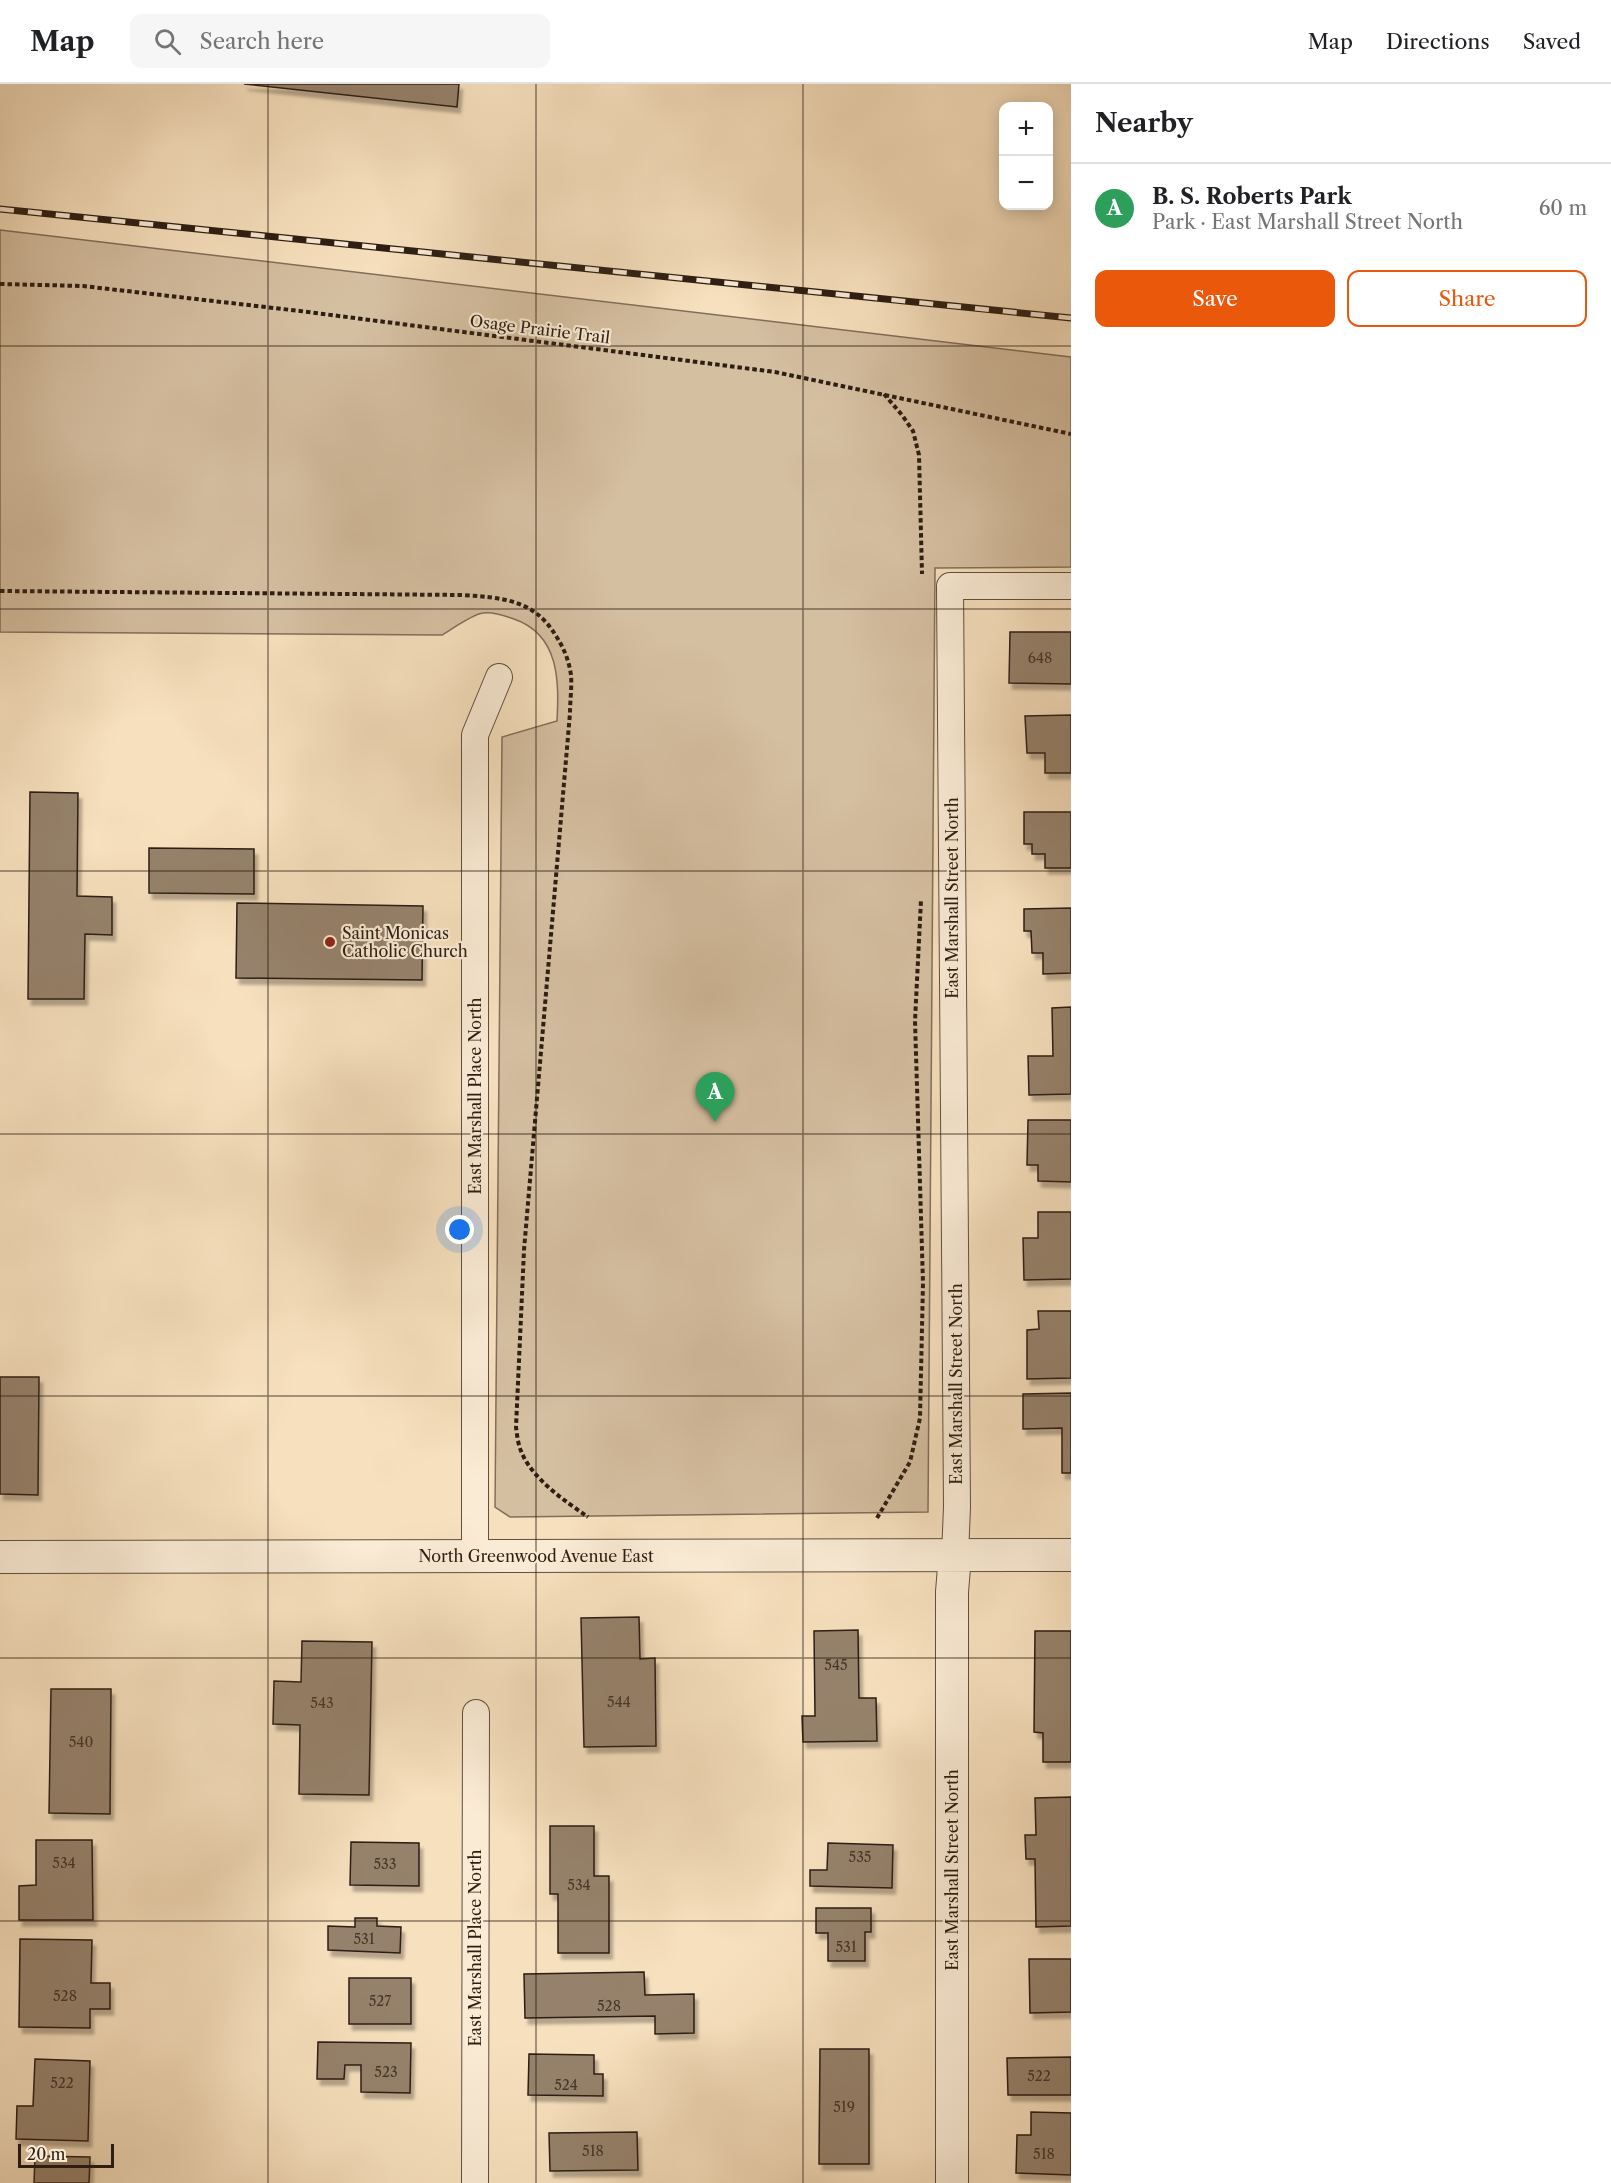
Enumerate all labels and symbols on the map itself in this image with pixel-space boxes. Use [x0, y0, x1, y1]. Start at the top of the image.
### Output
street label: Osage Prairie Trail [469, 310, 611, 348]
house number: 648 [1028, 649, 1052, 667]
street label: East Marshall Street North [942, 797, 962, 999]
place label: Saint Monicas Catholic Church [342, 923, 468, 961]
marker: Saint Monicas Catholic Church [323, 935, 337, 949]
street label: East Marshall Place North [465, 997, 485, 1195]
pin: A [696, 1072, 734, 1122]
your location [445, 1215, 474, 1244]
street label: East Marshall Street North [946, 1283, 966, 1485]
street label: North Greenwood Avenue East [418, 1546, 654, 1566]
house number: 545 [824, 1656, 848, 1674]
house number: 544 [607, 1693, 631, 1711]
house number: 543 [310, 1694, 334, 1712]
house number: 540 [69, 1733, 93, 1751]
street label: East Marshall Street North [942, 1769, 962, 1971]
house number: 535 [849, 1848, 871, 1866]
street label: East Marshall Place North [465, 1849, 485, 2047]
house number: 534 [52, 1854, 76, 1872]
house number: 533 [373, 1855, 397, 1873]
house number: 534 [567, 1876, 591, 1894]
house number: 531 [353, 1930, 375, 1948]
house number: 531 [835, 1938, 857, 1956]
house number: 528 [53, 1987, 77, 2005]
house number: 527 [369, 1992, 391, 2010]
house number: 528 [597, 1997, 621, 2015]
house number: 523 [374, 2063, 398, 2081]
house number: 522 [1027, 2067, 1051, 2085]
house number: 522 [50, 2074, 74, 2092]
house number: 524 [554, 2076, 578, 2094]
house number: 519 [833, 2098, 855, 2116]
scale bar [18, 2141, 114, 2168]
house number: 518 [582, 2142, 604, 2160]
house number: 518 [1033, 2145, 1055, 2163]

